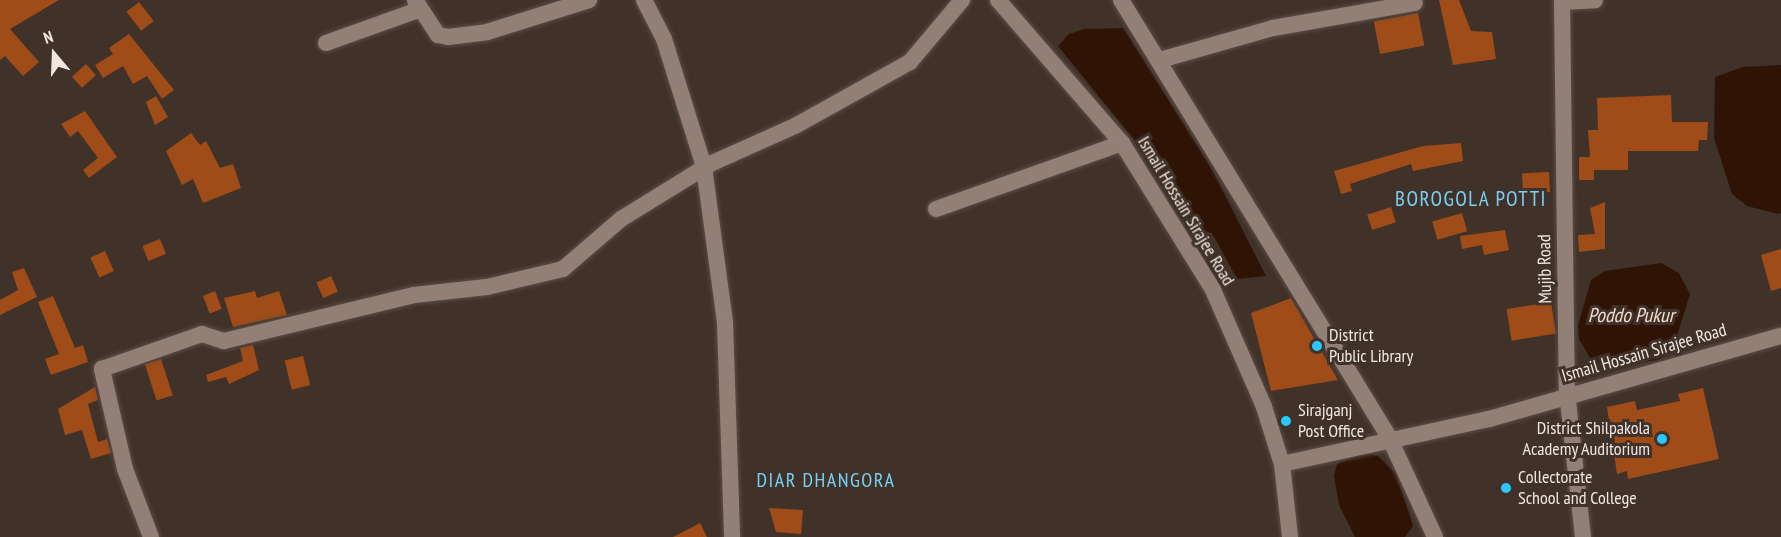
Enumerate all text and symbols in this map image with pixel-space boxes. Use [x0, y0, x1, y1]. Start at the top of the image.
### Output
north arrow [24, 24, 84, 84]
text: N [41, 26, 55, 48]
street label: Ismail Hossain Sirajee Road [1133, 132, 1239, 290]
district label: BOROGOLA POTTI [1395, 186, 1547, 212]
street label: Mujib Road [1534, 234, 1556, 304]
water label: Poddo Pukur [1588, 303, 1674, 327]
street label: Ismail Hossain Sirajee Road [1559, 319, 1729, 387]
place label: District Public Library [1329, 325, 1414, 368]
marker: District Public Library [1310, 339, 1324, 353]
place label: Sirajganj Post Office [1298, 400, 1364, 442]
marker: Sirajganj Post Office [1279, 414, 1293, 428]
place label: District Shilpakola Academy Auditorium [1522, 418, 1650, 460]
marker: District Shilpakola Academy Auditorium [1655, 432, 1669, 446]
place label: Collectorate School and College [1518, 467, 1637, 510]
district label: DIAR DHANGORA [757, 468, 895, 492]
marker: Collectorate School and College [1499, 481, 1513, 495]

